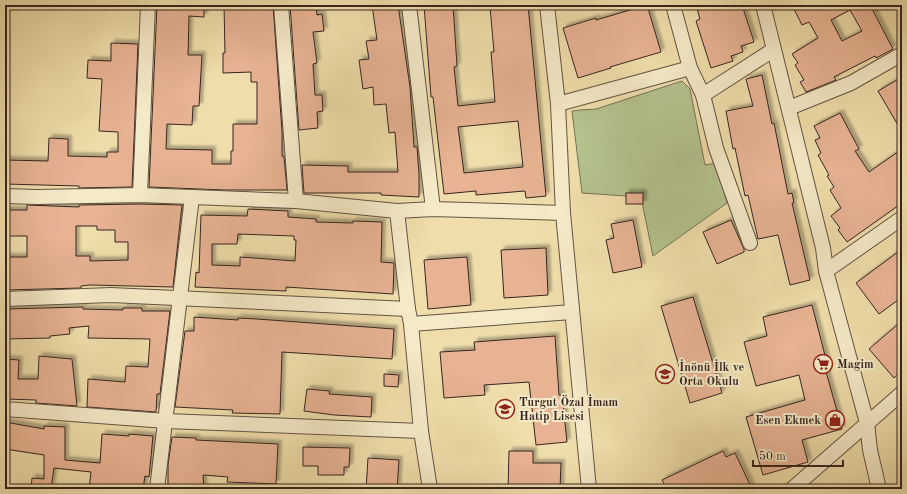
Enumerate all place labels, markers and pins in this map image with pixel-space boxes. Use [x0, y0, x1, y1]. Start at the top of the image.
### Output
supermarket icon: Magim [812, 353, 834, 375]
place label: İnönü İlk ve Orta Okulu [679, 359, 744, 388]
place label: Magim [837, 359, 874, 371]
school or university icon: İnönü İlk ve Orta Okulu [654, 363, 676, 385]
place label: Turgut Özal İmam Hatip Lisesi [519, 394, 619, 423]
school or university icon: Turgut Özal İmam Hatip Lisesi [494, 398, 516, 420]
shop icon: Esen Ekmek [824, 409, 846, 431]
place label: Esen Ekmek [755, 415, 821, 427]

